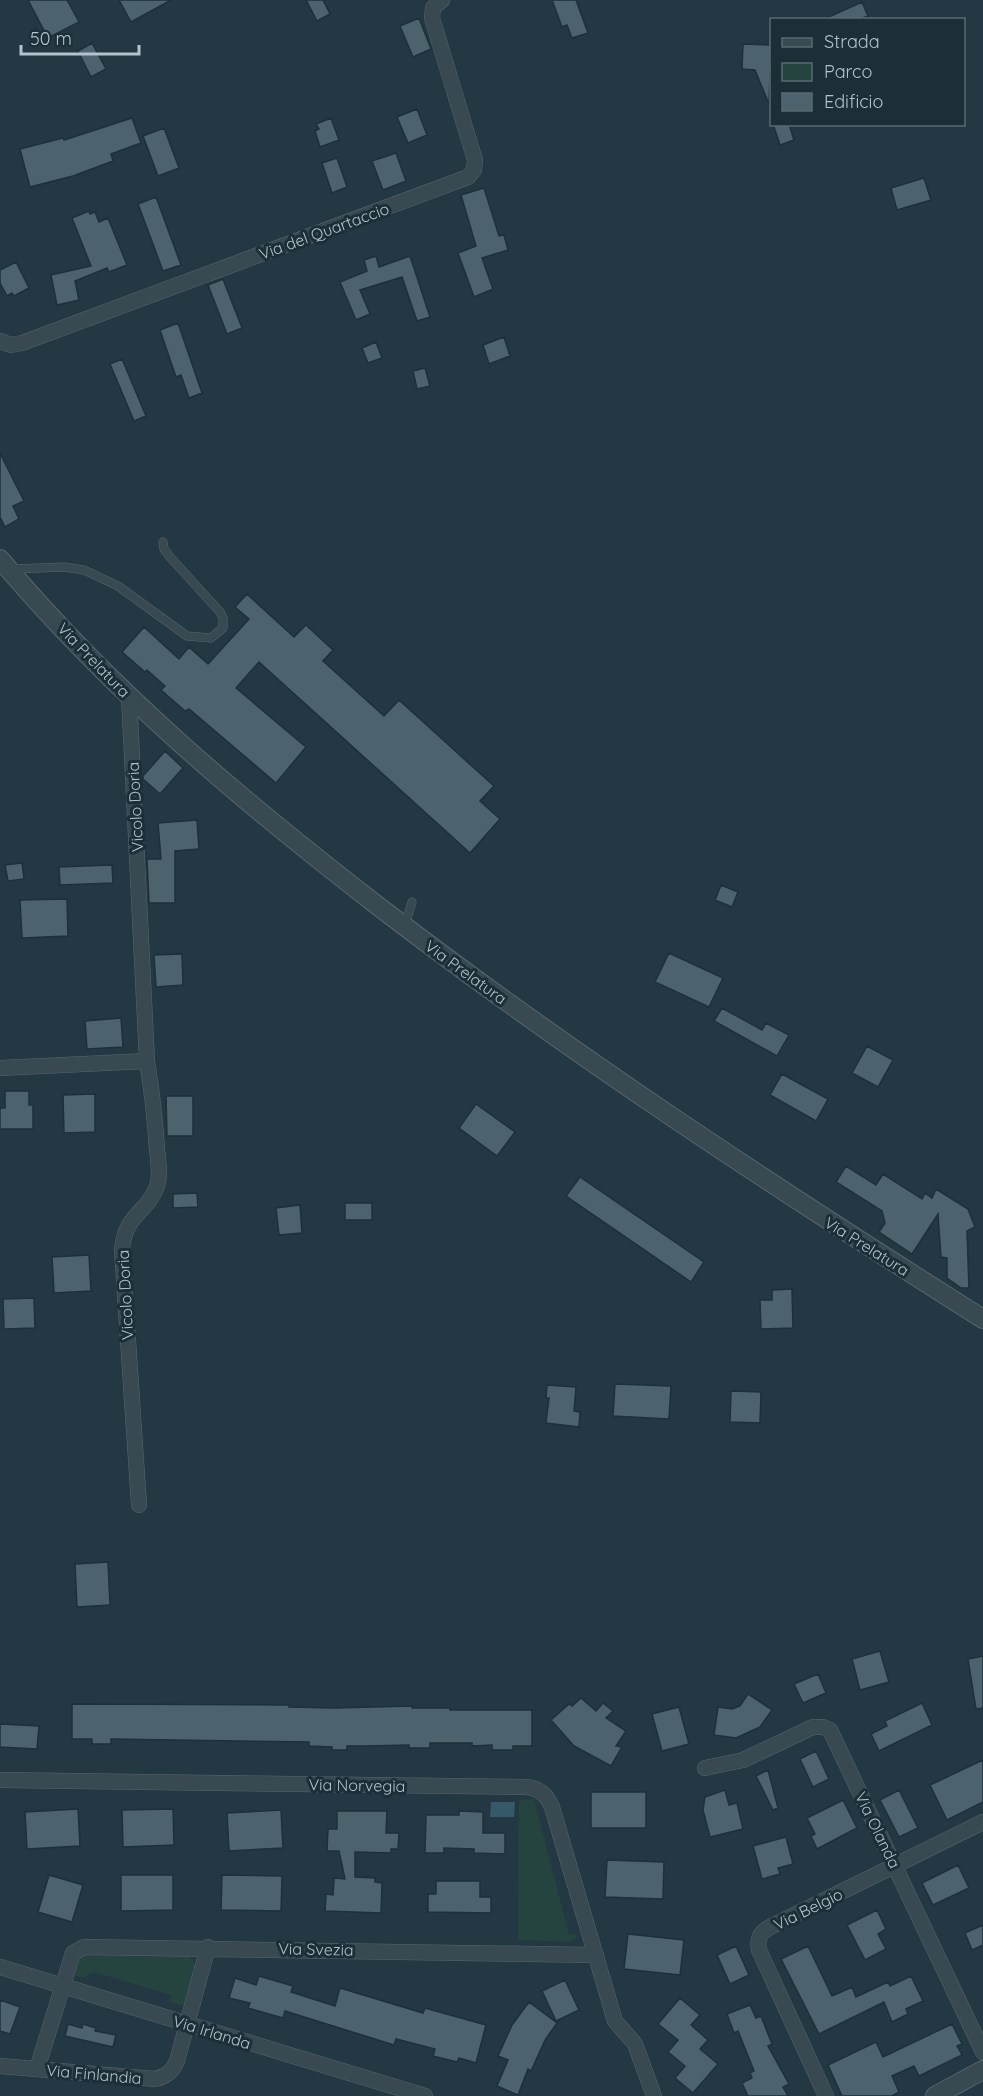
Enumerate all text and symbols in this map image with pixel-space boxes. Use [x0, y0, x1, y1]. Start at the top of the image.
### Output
scale bar [21, 18, 140, 56]
legend [770, 18, 965, 126]
text: 50 m [30, 27, 72, 50]
text: Strada [824, 30, 880, 53]
text: Parco [824, 60, 872, 83]
text: Edificio [824, 90, 883, 113]
street label: Via del Quartaccio [256, 198, 392, 264]
street label: Via Prelatura [53, 618, 135, 702]
street label: Vicolo Doria [123, 761, 147, 853]
street label: Via Prelatura [421, 936, 511, 1008]
street label: Via Prelatura [821, 1212, 913, 1280]
street label: Vicolo Doria [113, 1249, 137, 1341]
street label: Via Norvegia [308, 1774, 406, 1796]
street label: Via Olanda [851, 1789, 905, 1871]
street label: Via Belgio [770, 1884, 846, 1934]
street label: Via Svezia [278, 1938, 354, 1960]
street label: Via Irlanda [171, 2011, 253, 2053]
street label: Via Finlandia [46, 2060, 142, 2088]

